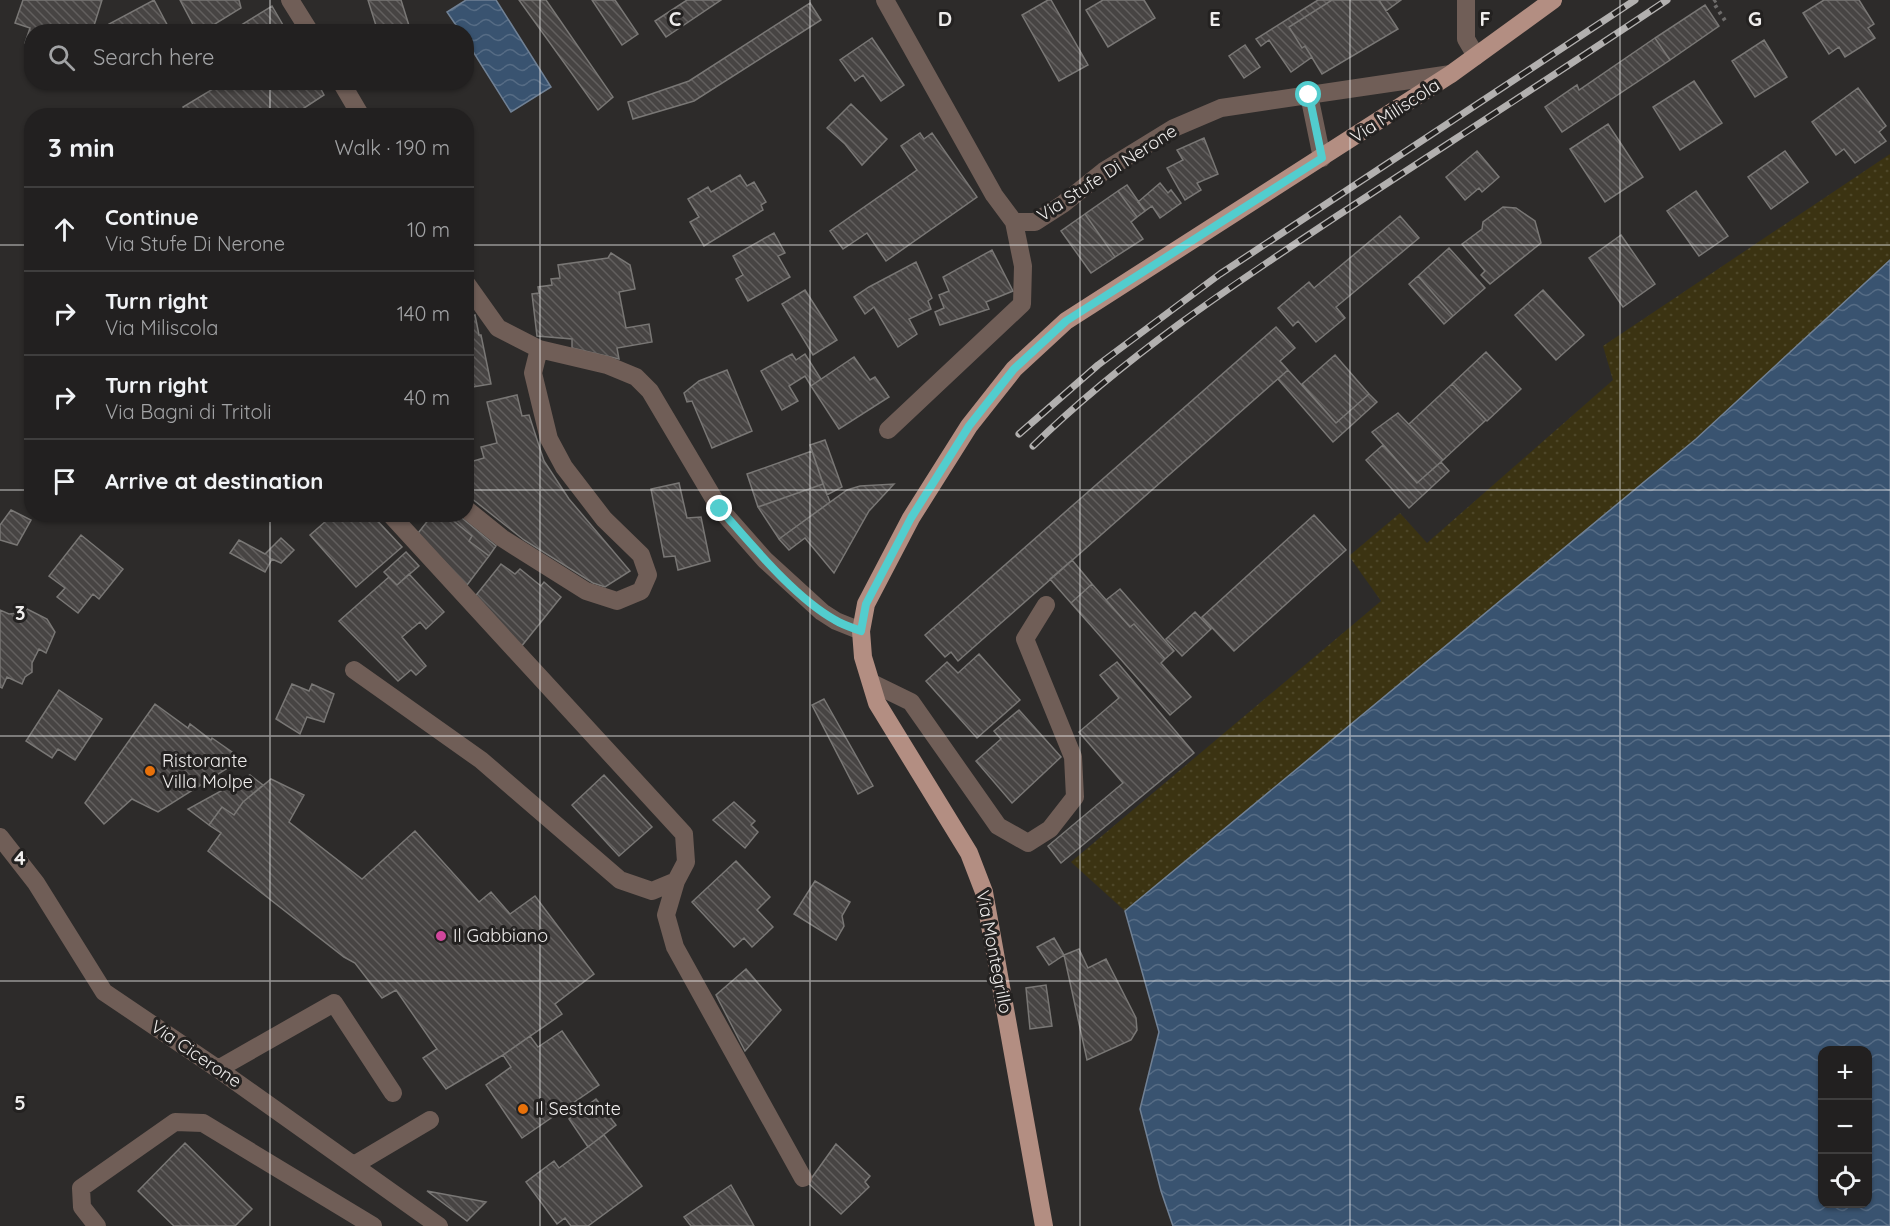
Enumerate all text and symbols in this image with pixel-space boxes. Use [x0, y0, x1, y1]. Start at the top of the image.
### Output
text: C [669, 6, 682, 31]
text: D [938, 6, 952, 31]
text: E [1209, 6, 1221, 31]
text: F [1479, 6, 1491, 31]
text: G [1748, 6, 1762, 31]
search box [24, 24, 474, 90]
icon: search [45, 41, 78, 74]
text: Search here [93, 43, 214, 71]
street label: Via Miliscola [1346, 73, 1444, 148]
route start [1295, 81, 1321, 107]
street label: Via Stufe Di Nerone [1033, 119, 1181, 226]
text: 3 min [48, 131, 115, 164]
text: Walk · 190 m [334, 135, 450, 160]
text: Continue [105, 203, 199, 231]
icon: ahead [48, 213, 81, 246]
text: 10 m [407, 217, 450, 242]
text: Via Stufe Di Nerone [105, 231, 285, 256]
text: Turn right [105, 287, 209, 315]
icon: right [48, 297, 81, 330]
text: 140 m [397, 301, 450, 326]
text: Via Miliscola [105, 315, 218, 340]
text: Turn right [105, 371, 209, 399]
icon: right [48, 381, 81, 414]
text: 40 m [404, 385, 450, 410]
text: Via Bagni di Tritoli [105, 399, 271, 424]
icon: arrive [48, 465, 81, 498]
text: Arrive at destination [105, 467, 323, 495]
route end [706, 495, 732, 521]
text: 3 [15, 600, 25, 625]
place label: Ristorante Villa Molpe [162, 749, 253, 793]
marker: Ristorante Villa Molpe [143, 764, 157, 778]
text: 4 [14, 845, 26, 870]
street label: Via Montegrillo [971, 888, 1018, 1015]
place label: Il Gabbiano [453, 924, 548, 947]
marker: Il Gabbiano [434, 929, 448, 943]
street label: Via Cicerone [146, 1015, 246, 1092]
map controls [1818, 1046, 1872, 1208]
button: + [1818, 1046, 1872, 1100]
text: 5 [14, 1090, 26, 1115]
place label: Il Sestante [535, 1097, 621, 1120]
button: − [1818, 1100, 1872, 1154]
marker: Il Sestante [516, 1102, 530, 1116]
button: locate [1818, 1154, 1872, 1208]

